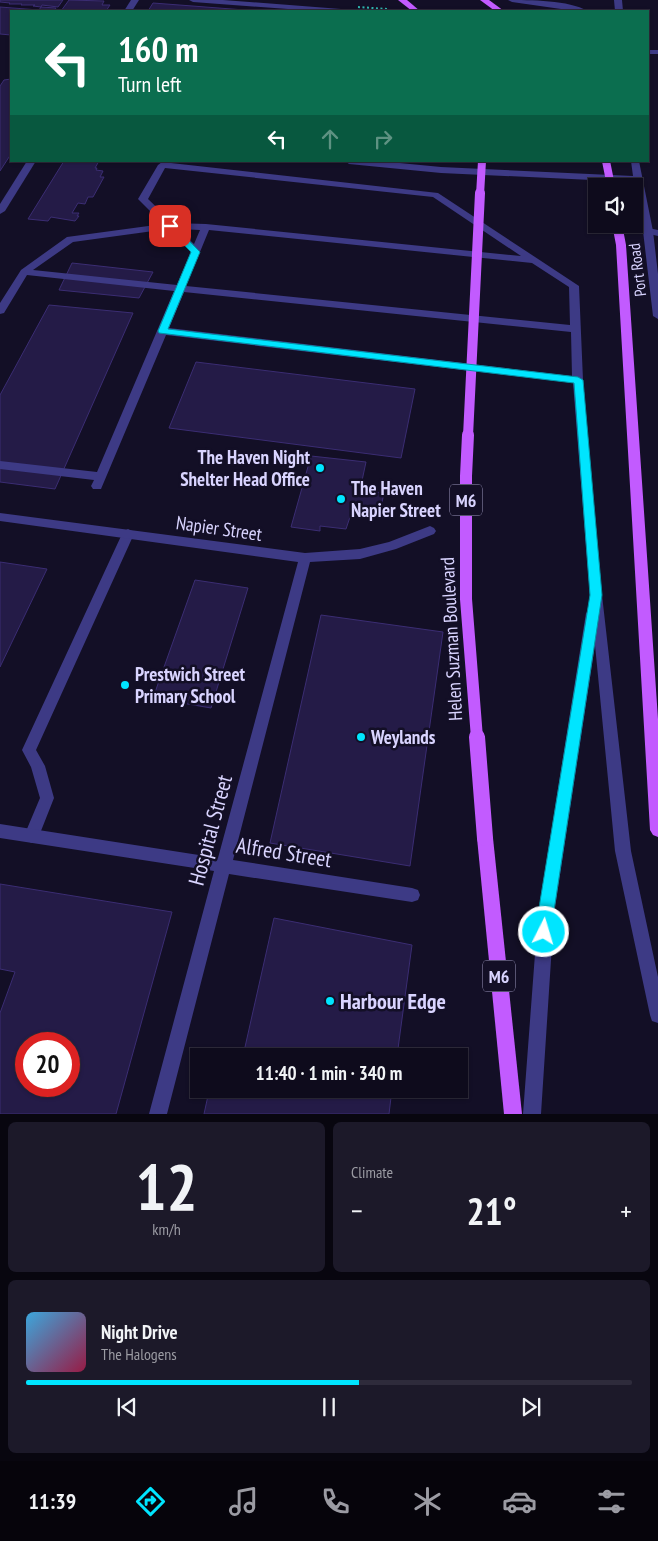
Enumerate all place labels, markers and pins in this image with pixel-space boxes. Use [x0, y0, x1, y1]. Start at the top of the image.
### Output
pin [149, 205, 191, 247]
place label: The Haven Night Shelter Head Office [180, 445, 310, 491]
marker: The Haven Night Shelter Head Office [314, 462, 326, 474]
place label: The Haven Napier Street [351, 476, 441, 522]
marker: The Haven Napier Street [335, 493, 347, 505]
place label: Prestwich Street Primary School [135, 662, 246, 708]
marker: Prestwich Street Primary School [119, 679, 131, 691]
place label: Weylands [370, 725, 436, 749]
marker: Weylands [355, 731, 367, 743]
place label: Harbour Edge [340, 987, 446, 1015]
marker: Harbour Edge [324, 995, 336, 1007]

